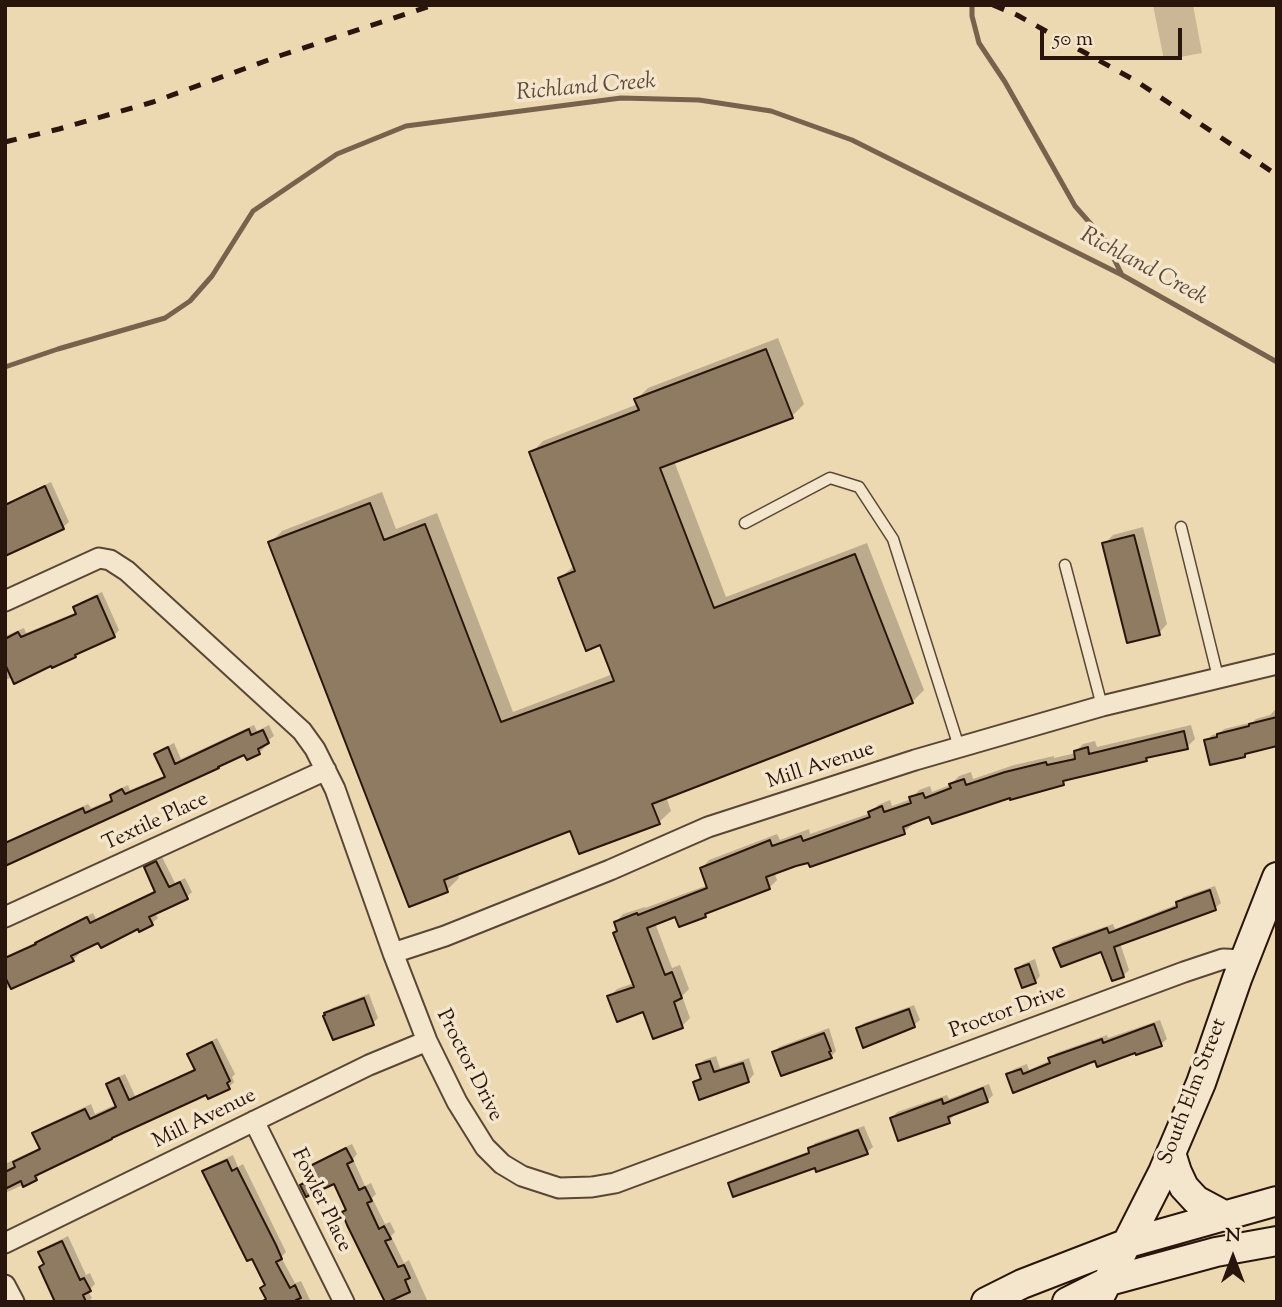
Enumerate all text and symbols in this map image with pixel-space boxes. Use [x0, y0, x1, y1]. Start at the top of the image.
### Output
scale bar [1044, 14, 1186, 58]
text: 50 m [1053, 25, 1093, 55]
water label: Richland Creek [515, 69, 657, 109]
water label: Richland Creek [1075, 223, 1211, 313]
street label: Mill Avenue [764, 738, 878, 796]
street label: Textile Place [99, 788, 213, 858]
street label: Proctor Drive [946, 980, 1070, 1046]
street label: Proctor Drive [429, 1006, 507, 1126]
street label: South Elm Street [1155, 1015, 1233, 1169]
street label: Mill Avenue [149, 1084, 261, 1156]
street label: Fowler Place [284, 1145, 356, 1257]
north arrow [1198, 1223, 1268, 1293]
text: N [1225, 1223, 1241, 1250]

